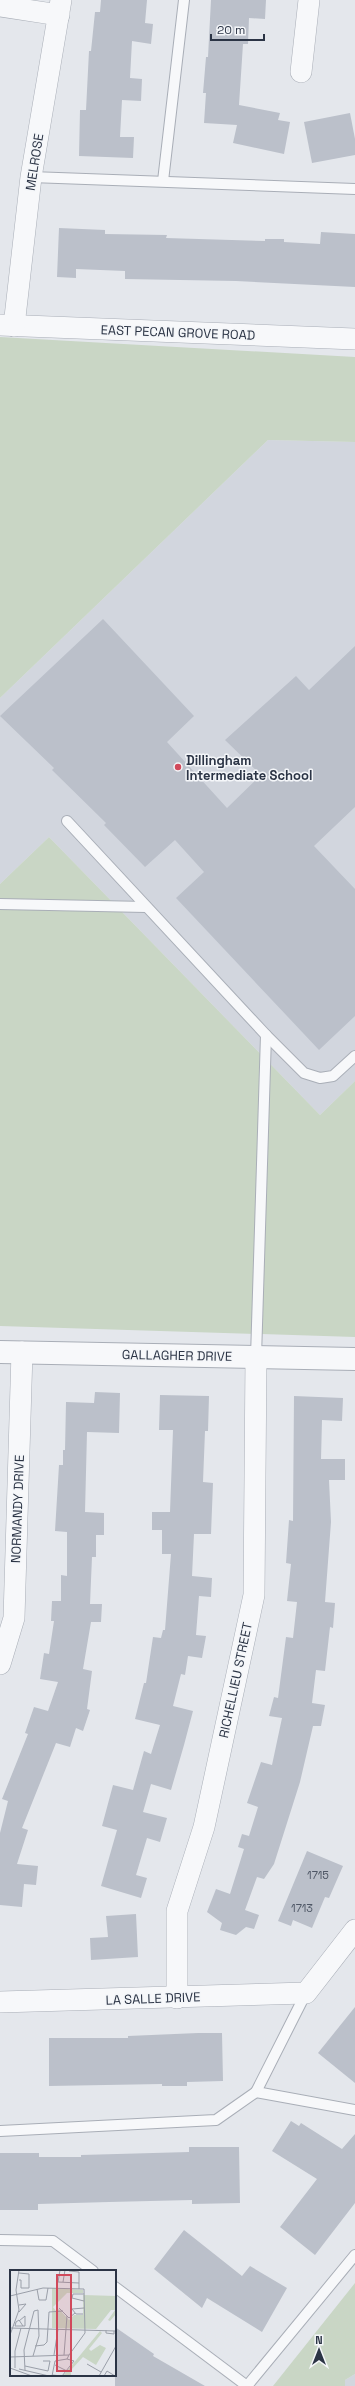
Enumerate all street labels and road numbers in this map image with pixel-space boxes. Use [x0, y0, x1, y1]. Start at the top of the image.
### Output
street label: MELROSE [22, 132, 47, 192]
street label: EAST PECAN GROVE ROAD [100, 321, 256, 344]
street label: GALLAGHER DRIVE [122, 1346, 232, 1365]
street label: NORMANDY DRIVE [7, 1455, 28, 1563]
street label: RICHELLIEU STREET [215, 1620, 256, 1740]
street label: LA SALLE DRIVE [105, 1988, 201, 2009]

